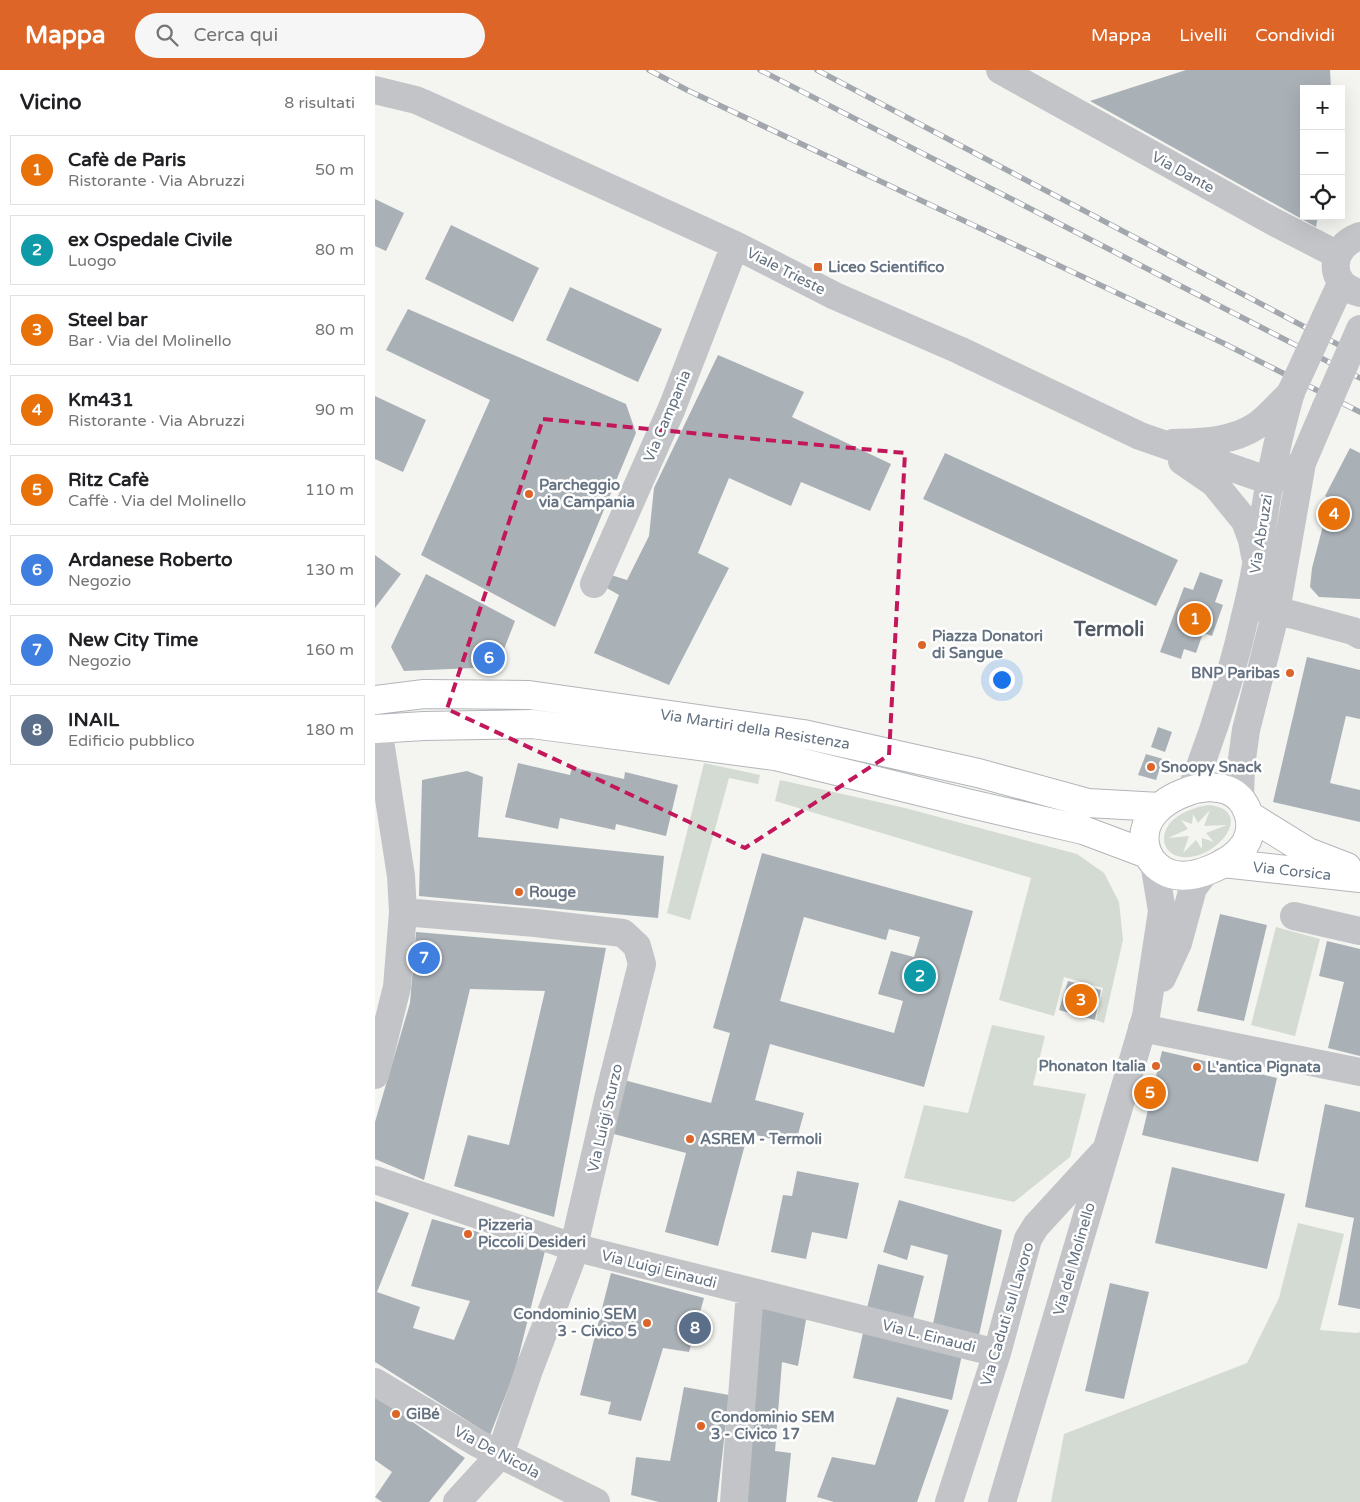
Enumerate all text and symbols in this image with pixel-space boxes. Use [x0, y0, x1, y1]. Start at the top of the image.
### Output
search box [135, 13, 485, 58]
text: Mappa [25, 21, 105, 50]
icon: search [153, 21, 181, 49]
text: Cerca qui [193, 24, 278, 46]
text: Mappa [1091, 24, 1151, 46]
text: Livelli [1179, 24, 1227, 46]
text: Condividi [1255, 24, 1335, 46]
map controls [1300, 85, 1345, 220]
button: + [1300, 85, 1345, 130]
text: Vicino [20, 90, 82, 115]
text: 8 risultati [284, 93, 355, 113]
button: − [1300, 130, 1345, 175]
street label: Via Dante [1148, 147, 1218, 197]
text: Cafè de Paris [68, 149, 186, 171]
text: 1 [32, 160, 42, 180]
text: 50 m [315, 160, 354, 180]
text: Ristorante · Via Abruzzi [68, 171, 245, 191]
button: locate [1300, 175, 1345, 220]
text: ex Ospedale Civile [68, 229, 232, 251]
text: 2 [32, 240, 42, 260]
text: 80 m [315, 240, 354, 260]
street label: Viale Trieste [744, 243, 828, 299]
text: Luogo [68, 251, 117, 271]
place label: Liceo Scientifico [828, 258, 944, 276]
marker: Liceo Scientifico [812, 261, 824, 273]
text: Steel bar [68, 309, 148, 331]
text: 3 [32, 320, 42, 340]
text: 80 m [315, 320, 354, 340]
text: Bar · Via del Molinello [68, 331, 232, 351]
street label: Via Campania [640, 367, 694, 465]
text: Km431 [68, 389, 134, 411]
text: 4 [32, 400, 42, 420]
text: 90 m [315, 400, 354, 420]
text: Ristorante · Via Abruzzi [68, 411, 245, 431]
text: Ritz Cafè [68, 469, 149, 491]
place label: Parcheggio via Campania [539, 476, 635, 512]
text: 5 [32, 480, 42, 500]
text: 110 m [305, 480, 354, 500]
marker: Parcheggio via Campania [523, 488, 535, 500]
text: Caffè · Via del Molinello [68, 491, 246, 511]
street label: Via Abruzzi [1246, 493, 1276, 575]
pin: 4 [1318, 495, 1350, 533]
text: Ardanese Roberto [68, 549, 233, 571]
text: 6 [32, 560, 42, 580]
text: 130 m [305, 560, 354, 580]
text: Negozio [68, 571, 131, 591]
pin: 1 [1179, 600, 1211, 638]
district label: Termoli [1073, 618, 1144, 642]
place label: Piazza Donatori di Sangue [932, 627, 1043, 663]
text: New City Time [68, 629, 198, 651]
pin: 6 [473, 639, 505, 677]
marker: Piazza Donatori di Sangue [916, 639, 928, 651]
text: 7 [32, 640, 42, 660]
text: 160 m [305, 640, 354, 660]
text: Negozio [68, 651, 131, 671]
place label: BNP Paribas [1191, 664, 1280, 682]
your location [989, 667, 1015, 693]
marker: BNP Paribas [1284, 667, 1296, 679]
street label: Via Martiri della Resistenza [659, 705, 851, 753]
text: INAIL [68, 709, 119, 731]
text: 8 [32, 720, 42, 740]
text: 180 m [305, 720, 354, 740]
text: Edificio pubblico [68, 731, 195, 751]
place label: Snoopy Snack [1161, 758, 1262, 777]
marker: Snoopy Snack [1145, 761, 1157, 773]
street label: Via Corsica [1252, 858, 1332, 884]
place label: Rouge [529, 883, 576, 902]
marker: Rouge [513, 886, 525, 898]
pin: 7 [408, 939, 440, 977]
pin: 2 [904, 957, 936, 995]
pin: 3 [1065, 981, 1097, 1019]
place label: Phonaton Italia [1038, 1057, 1146, 1075]
place label: L'antica Pignata [1207, 1058, 1321, 1077]
marker: Phonaton Italia [1150, 1060, 1162, 1072]
marker: L'antica Pignata [1191, 1061, 1203, 1073]
street label: Via Luigi Sturzo [584, 1062, 626, 1174]
pin: 5 [1134, 1074, 1166, 1112]
place label: ASREM - Termoli [700, 1130, 822, 1148]
marker: ASREM - Termoli [684, 1133, 696, 1145]
street label: Via del Molinello [1049, 1200, 1099, 1318]
place label: Pizzeria Piccoli Desideri [478, 1216, 586, 1251]
marker: Pizzeria Piccoli Desideri [462, 1228, 474, 1240]
street label: Via Caduti sul Lavoro [977, 1240, 1037, 1388]
street label: Via Luigi Einaudi [600, 1246, 718, 1292]
place label: Condominio SEM 3 - Civico 5 [513, 1305, 637, 1340]
pin: 8 [679, 1309, 711, 1347]
street label: Via L. Einaudi [880, 1316, 978, 1356]
marker: Condominio SEM 3 - Civico 5 [641, 1317, 653, 1329]
place label: GiBé [406, 1405, 440, 1423]
marker: GiBé [390, 1408, 402, 1420]
place label: Condominio SEM 3 - Civico 17 [711, 1408, 835, 1443]
marker: Condominio SEM 3 - Civico 17 [695, 1420, 707, 1432]
street label: Via De Nicola [451, 1422, 543, 1482]

